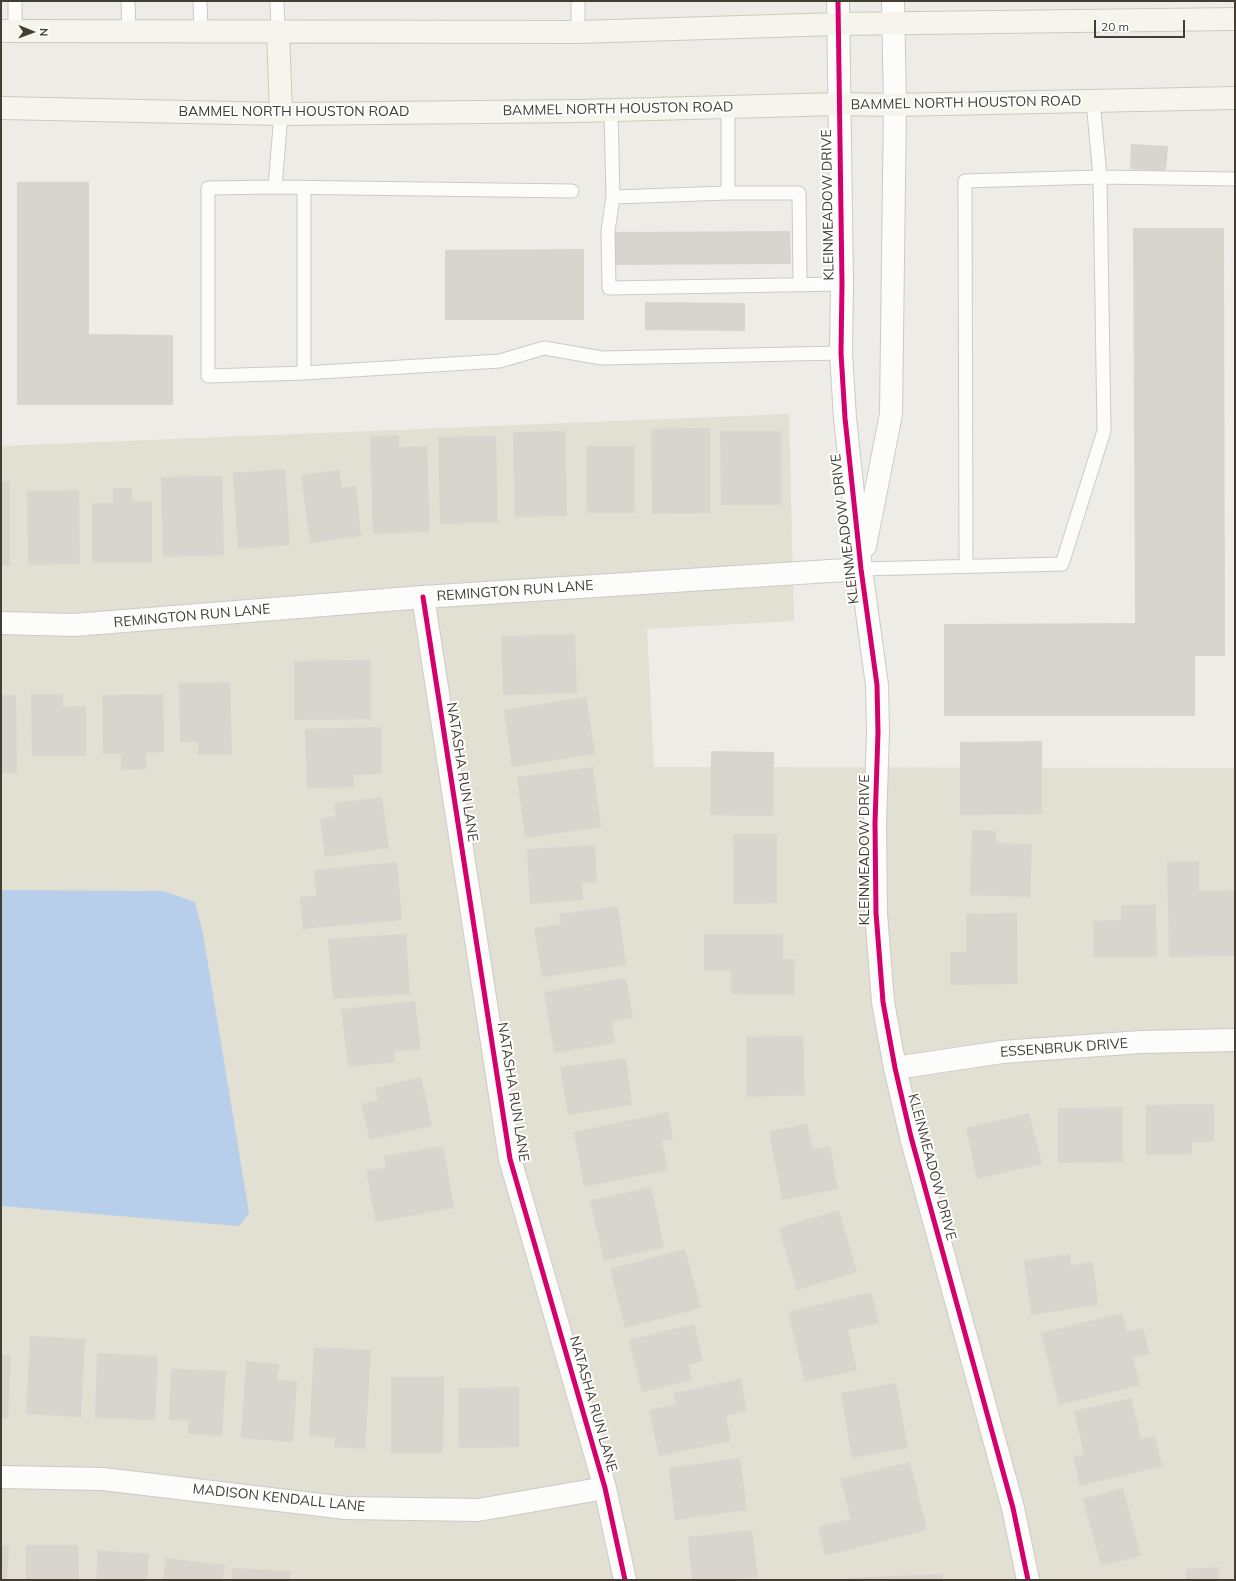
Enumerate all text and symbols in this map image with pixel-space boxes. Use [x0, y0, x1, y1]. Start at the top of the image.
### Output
north arrow [12, 12, 52, 52]
scale bar [1096, 12, 1187, 38]
text: 20 m [1101, 19, 1129, 34]
text: N [37, 28, 51, 36]
street label: BAMMEL NORTH HOUSTON ROAD [850, 93, 1082, 113]
street label: BAMMEL NORTH HOUSTON ROAD [502, 99, 734, 119]
street label: BAMMEL NORTH HOUSTON ROAD [179, 104, 409, 120]
street label: KLEINMEADOW DRIVE [818, 129, 838, 281]
street label: KLEINMEADOW DRIVE [827, 453, 863, 605]
street label: REMINGTON RUN LANE [436, 577, 594, 605]
street label: REMINGTON RUN LANE [113, 601, 271, 631]
street label: NATASHA RUN LANE [443, 701, 481, 843]
street label: KLEINMEADOW DRIVE [857, 774, 873, 926]
street label: NATASHA RUN LANE [494, 1021, 532, 1163]
street label: ESSENBRUK DRIVE [1000, 1035, 1128, 1061]
street label: KLEINMEADOW DRIVE [904, 1092, 960, 1242]
street label: NATASHA RUN LANE [565, 1334, 621, 1474]
street label: MADISON KENDALL LANE [192, 1481, 366, 1515]

